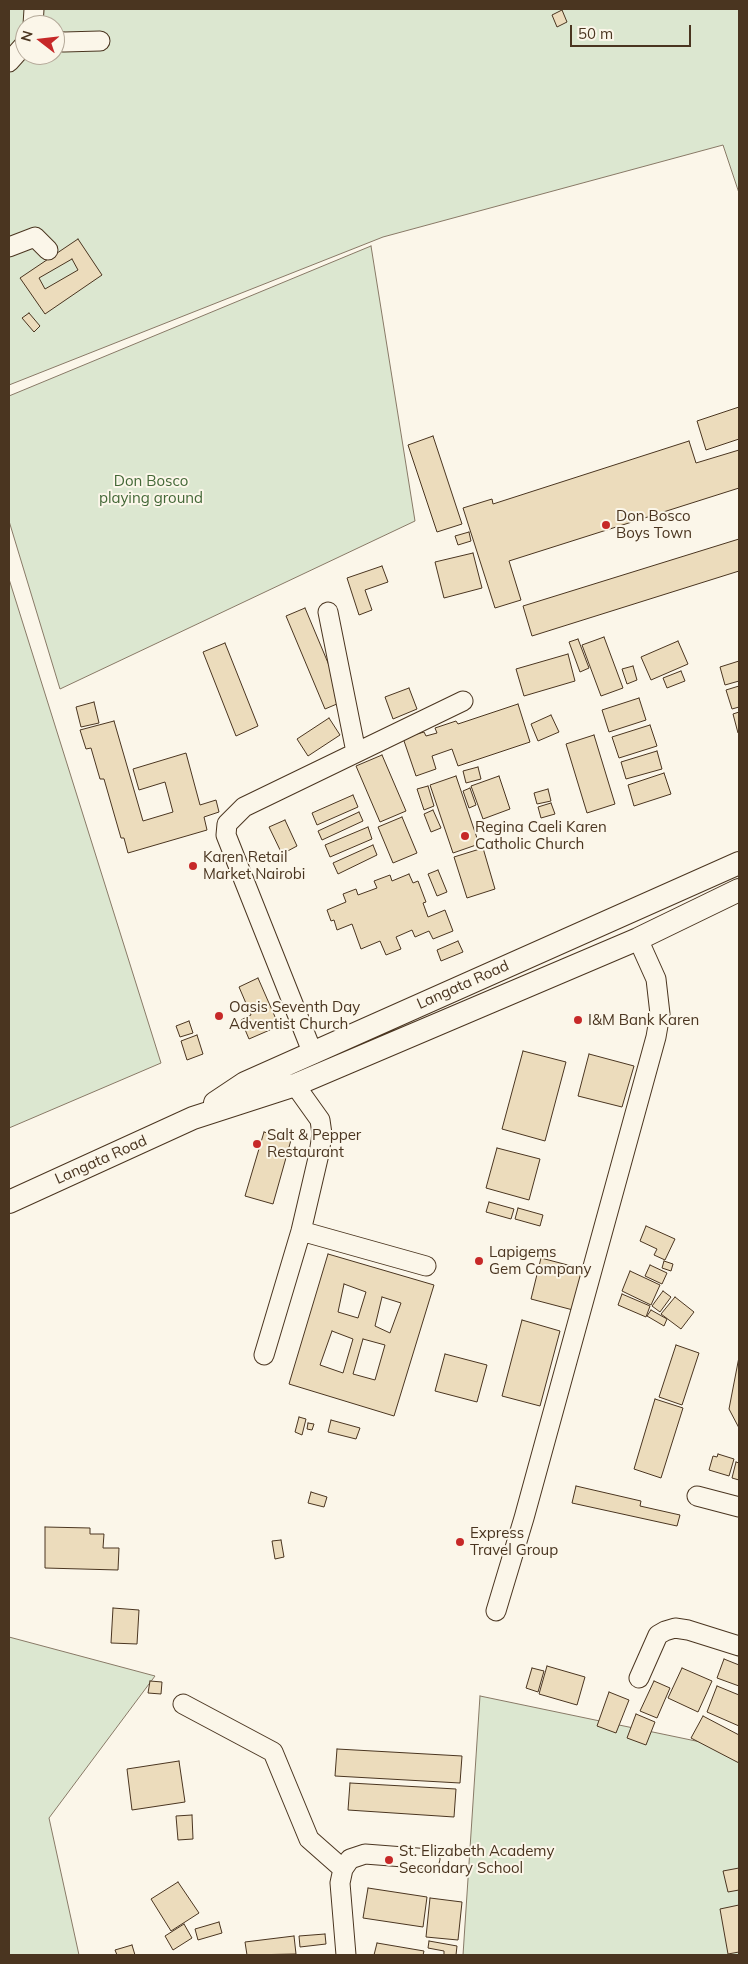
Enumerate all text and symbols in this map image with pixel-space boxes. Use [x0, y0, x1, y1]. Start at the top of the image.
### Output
north arrow [15, 15, 65, 65]
scale bar [573, 15, 694, 47]
text: 50 m [578, 24, 613, 43]
text: N [16, 29, 37, 44]
park label: Don Bosco playing ground [99, 472, 203, 507]
place label: Don Bosco Boys Town [616, 507, 692, 542]
marker: Don Bosco Boys Town [600, 519, 612, 531]
place label: Regina Caeli Karen Catholic Church [475, 818, 607, 853]
marker: Regina Caeli Karen Catholic Church [459, 830, 471, 842]
place label: Karen Retail Market Nairobi [203, 848, 305, 883]
marker: Karen Retail Market Nairobi [187, 860, 199, 872]
street label: Langata Road [414, 957, 512, 1013]
place label: Oasis Seventh Day Adventist Church [229, 998, 360, 1033]
marker: Oasis Seventh Day Adventist Church [213, 1010, 225, 1022]
place label: I&M Bank Karen [588, 1011, 699, 1029]
marker: I&M Bank Karen [572, 1014, 584, 1026]
place label: Salt & Pepper Restaurant [267, 1126, 361, 1161]
street label: Langata Road [52, 1132, 150, 1188]
marker: Salt & Pepper Restaurant [251, 1138, 263, 1150]
place label: Lapigems Gem Company [489, 1243, 591, 1278]
marker: Lapigems Gem Company [473, 1255, 485, 1267]
place label: Express Travel Group [470, 1524, 558, 1559]
marker: Express Travel Group [454, 1536, 466, 1548]
place label: St. Elizabeth Academy Secondary School [399, 1842, 554, 1877]
marker: St. Elizabeth Academy Secondary School [383, 1854, 395, 1866]

